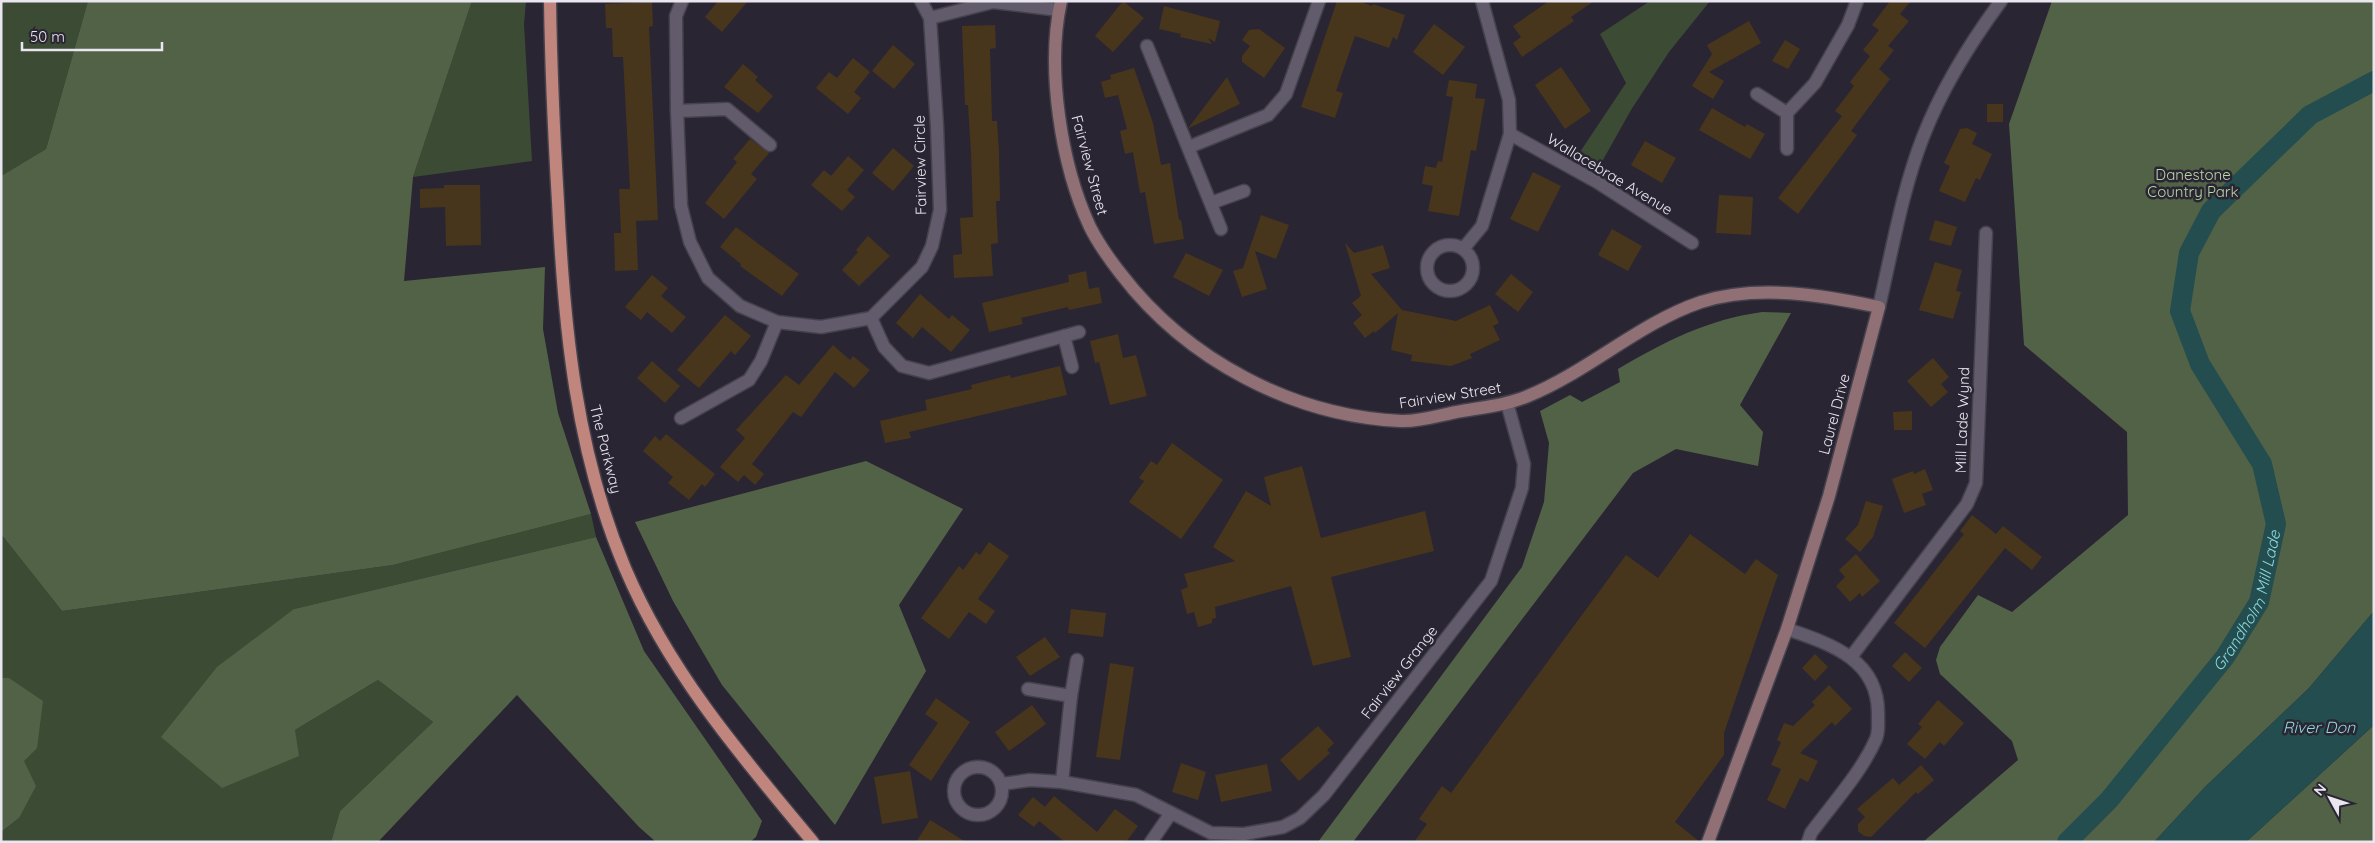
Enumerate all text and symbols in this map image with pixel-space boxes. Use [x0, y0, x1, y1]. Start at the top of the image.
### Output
scale bar [22, 20, 162, 52]
text: 50 m [30, 27, 65, 46]
street label: Fairview Street [1067, 113, 1113, 217]
street label: Fairview Circle [910, 115, 930, 215]
street label: Wallacebrae Avenue [1544, 129, 1676, 219]
park label: Danestone Country Park [2147, 165, 2239, 201]
street label: Mill Lade Wynd [1951, 367, 1973, 473]
street label: Laurel Drive [1814, 371, 1854, 457]
street label: Fairview Street [1398, 378, 1502, 412]
street label: The Parkway [586, 403, 626, 495]
water label: Grandholm Mill Lade [2208, 528, 2285, 675]
street label: Fairview Grange [1357, 621, 1441, 723]
water label: River Don [2283, 717, 2356, 737]
north arrow [2305, 773, 2355, 823]
text: N [2310, 780, 2330, 799]

